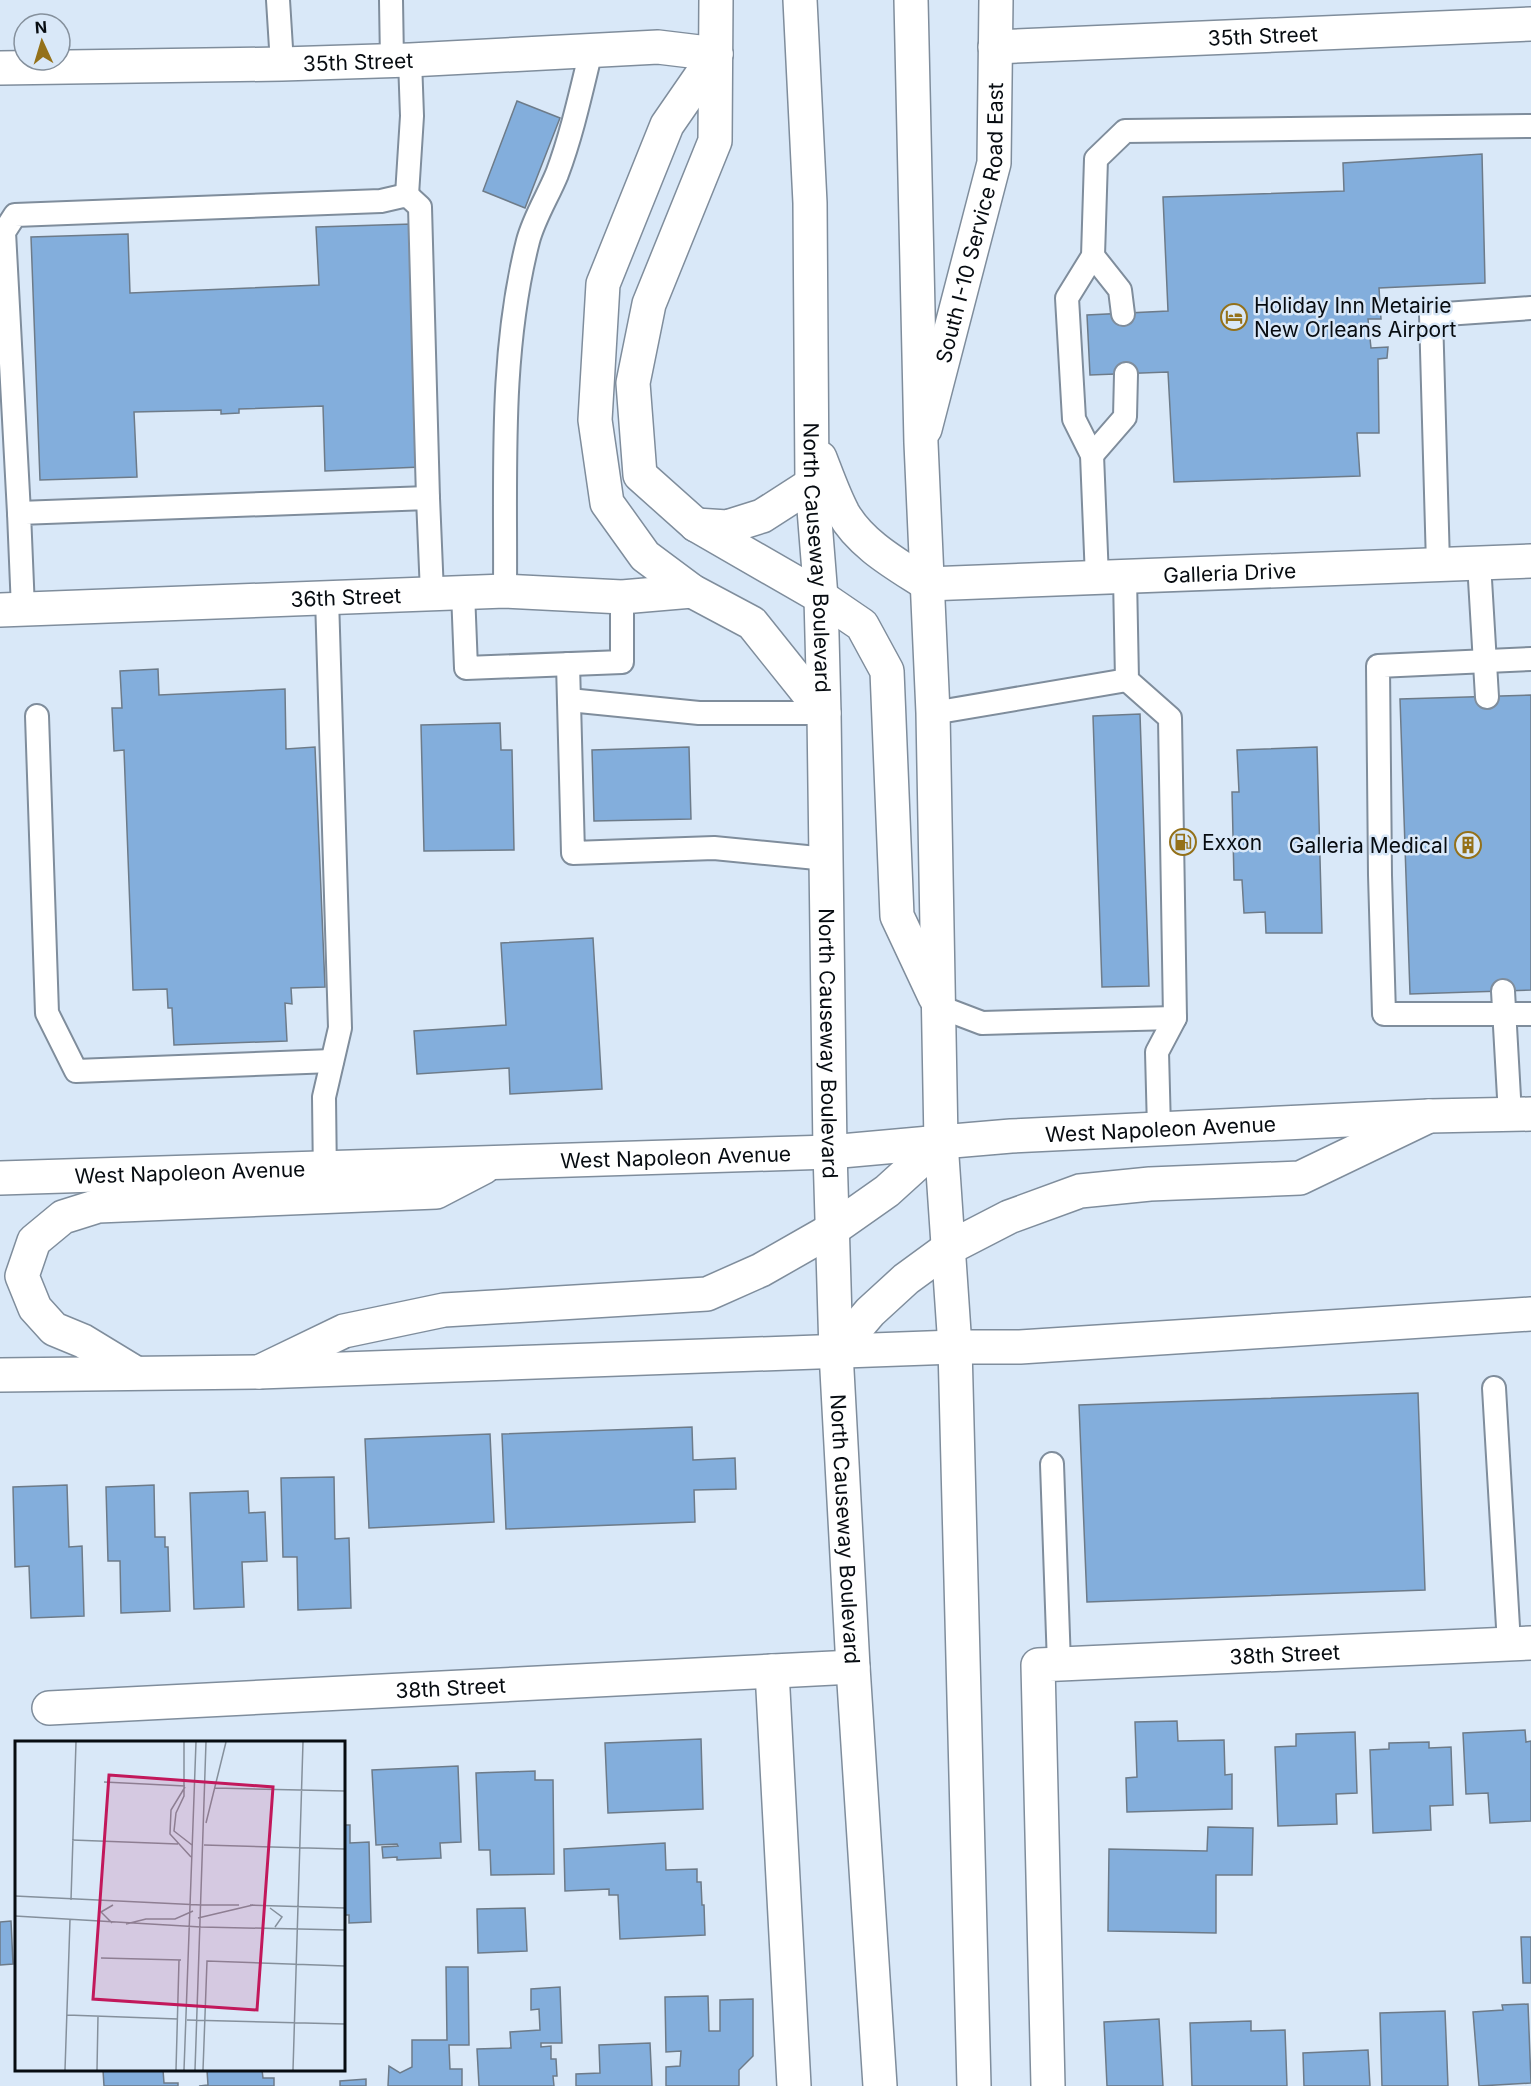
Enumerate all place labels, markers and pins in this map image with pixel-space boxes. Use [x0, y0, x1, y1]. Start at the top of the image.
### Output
place label: Holiday Inn Metairie New Orleans Airport [1254, 293, 1456, 342]
hotel icon: Holiday Inn Metairie New Orleans Airport [1219, 302, 1249, 332]
fuel station icon: Exxon [1168, 827, 1198, 857]
place label: Exxon [1202, 830, 1262, 855]
building icon: Galleria Medical [1453, 830, 1483, 860]
place label: Galleria Medical [1289, 833, 1448, 858]

